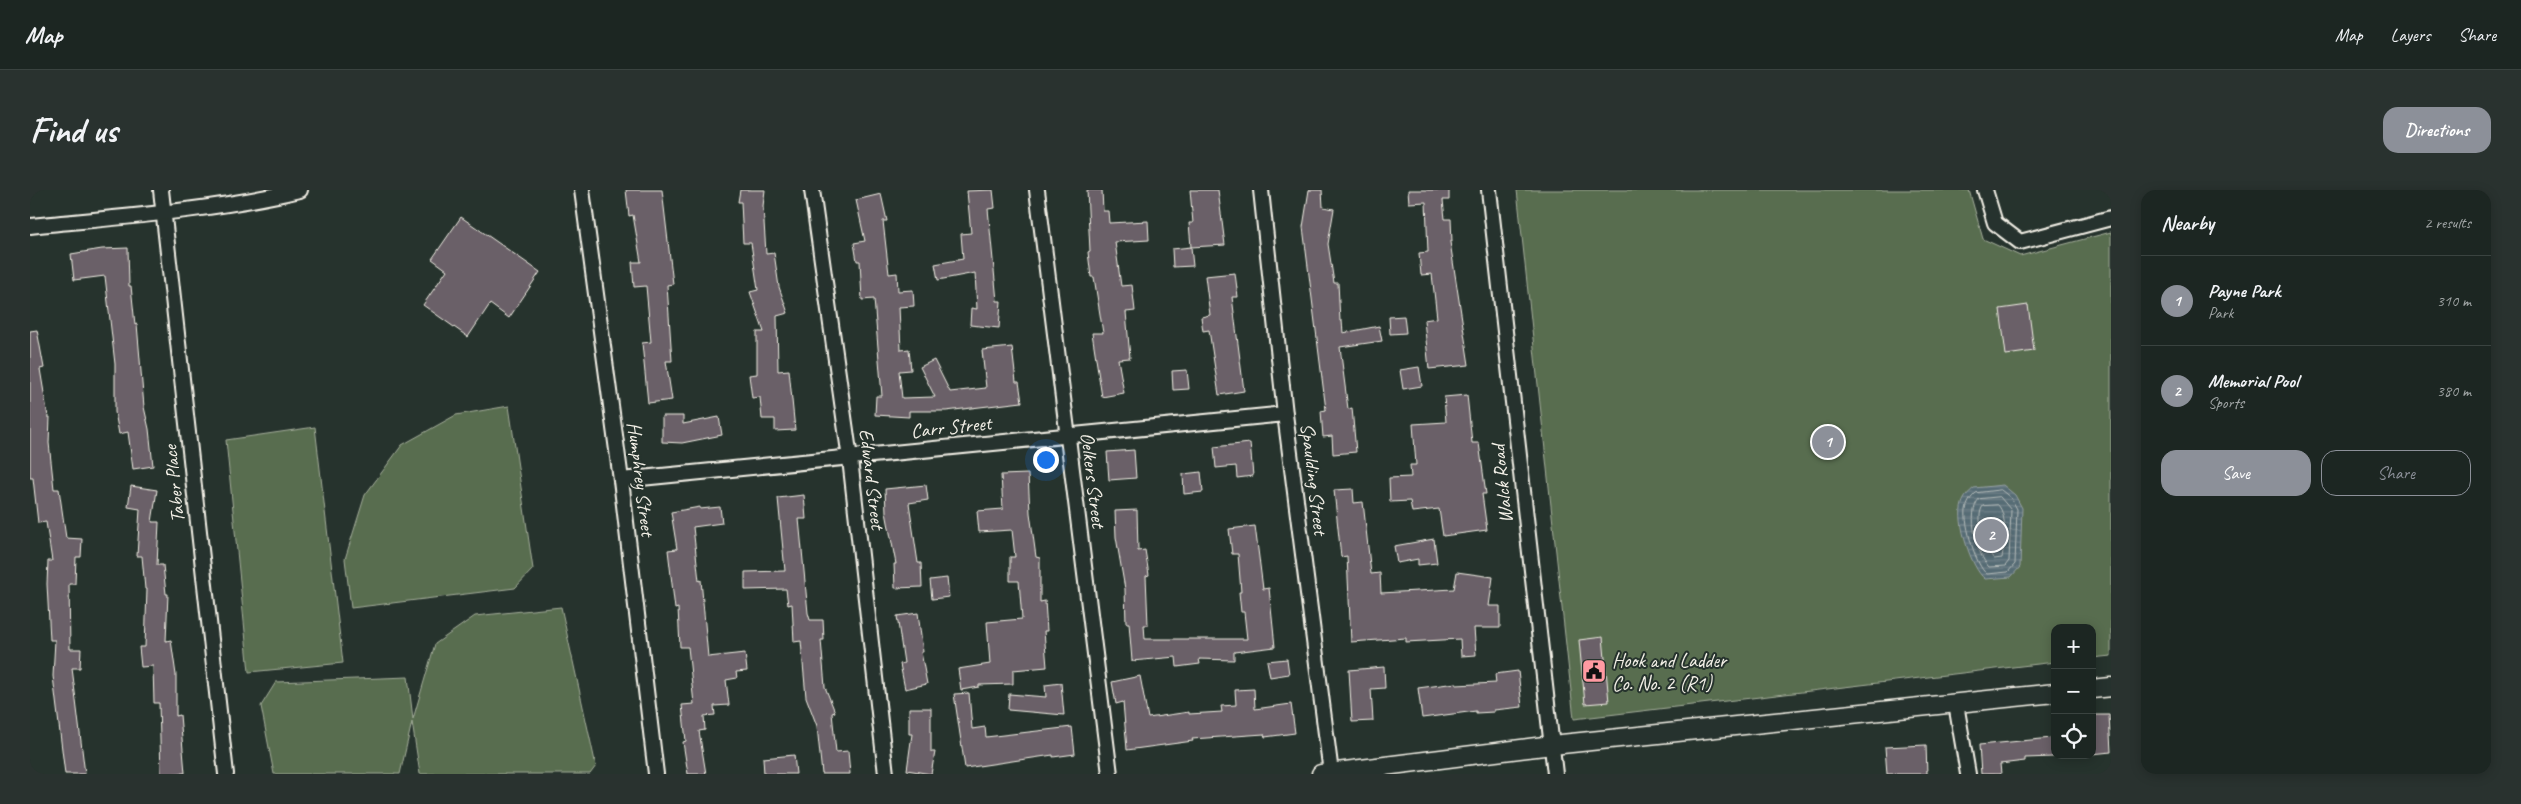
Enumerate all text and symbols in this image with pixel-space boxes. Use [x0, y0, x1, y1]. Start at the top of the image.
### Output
text: Map [25, 20, 62, 50]
text: Map [2335, 24, 2363, 46]
text: Layers [2391, 24, 2430, 46]
text: Share [2458, 24, 2496, 46]
button: Directions [2383, 107, 2491, 153]
text: Find us [30, 108, 117, 153]
text: Nearby [2161, 210, 2214, 236]
text: 2 results [2424, 213, 2471, 233]
text: Payne Park [2208, 279, 2280, 303]
text: 1 [2173, 291, 2181, 311]
text: 310 m [2437, 291, 2471, 311]
text: Park [2208, 303, 2233, 323]
text: Memorial Pool [2208, 369, 2298, 393]
text: 2 [2173, 381, 2181, 401]
text: 380 m [2437, 381, 2471, 401]
text: Sports [2208, 393, 2244, 413]
street label: Carr Street [910, 410, 995, 444]
street label: Humphrey Street [622, 420, 661, 540]
street label: Spaulding Street [1295, 422, 1334, 539]
pin: 1 [1812, 423, 1844, 461]
street label: Edward Street [853, 428, 891, 533]
street label: Oelkers Street [1075, 431, 1112, 531]
street label: Walck Road [1485, 440, 1519, 524]
street label: Taber Place [157, 442, 191, 524]
your location [1033, 447, 1059, 473]
button: Save [2161, 450, 2311, 496]
button: Share [2321, 450, 2471, 496]
pin: 2 [1975, 516, 2007, 554]
map controls [2051, 624, 2096, 759]
button: + [2051, 624, 2096, 669]
place label: Hook and Ladder Co. No. 2 (R1) [1612, 648, 1728, 696]
public building icon: Hook and Ladder Co. No. 2 (R1) [1581, 658, 1607, 684]
button: − [2051, 669, 2096, 714]
button: locate [2051, 714, 2096, 759]

